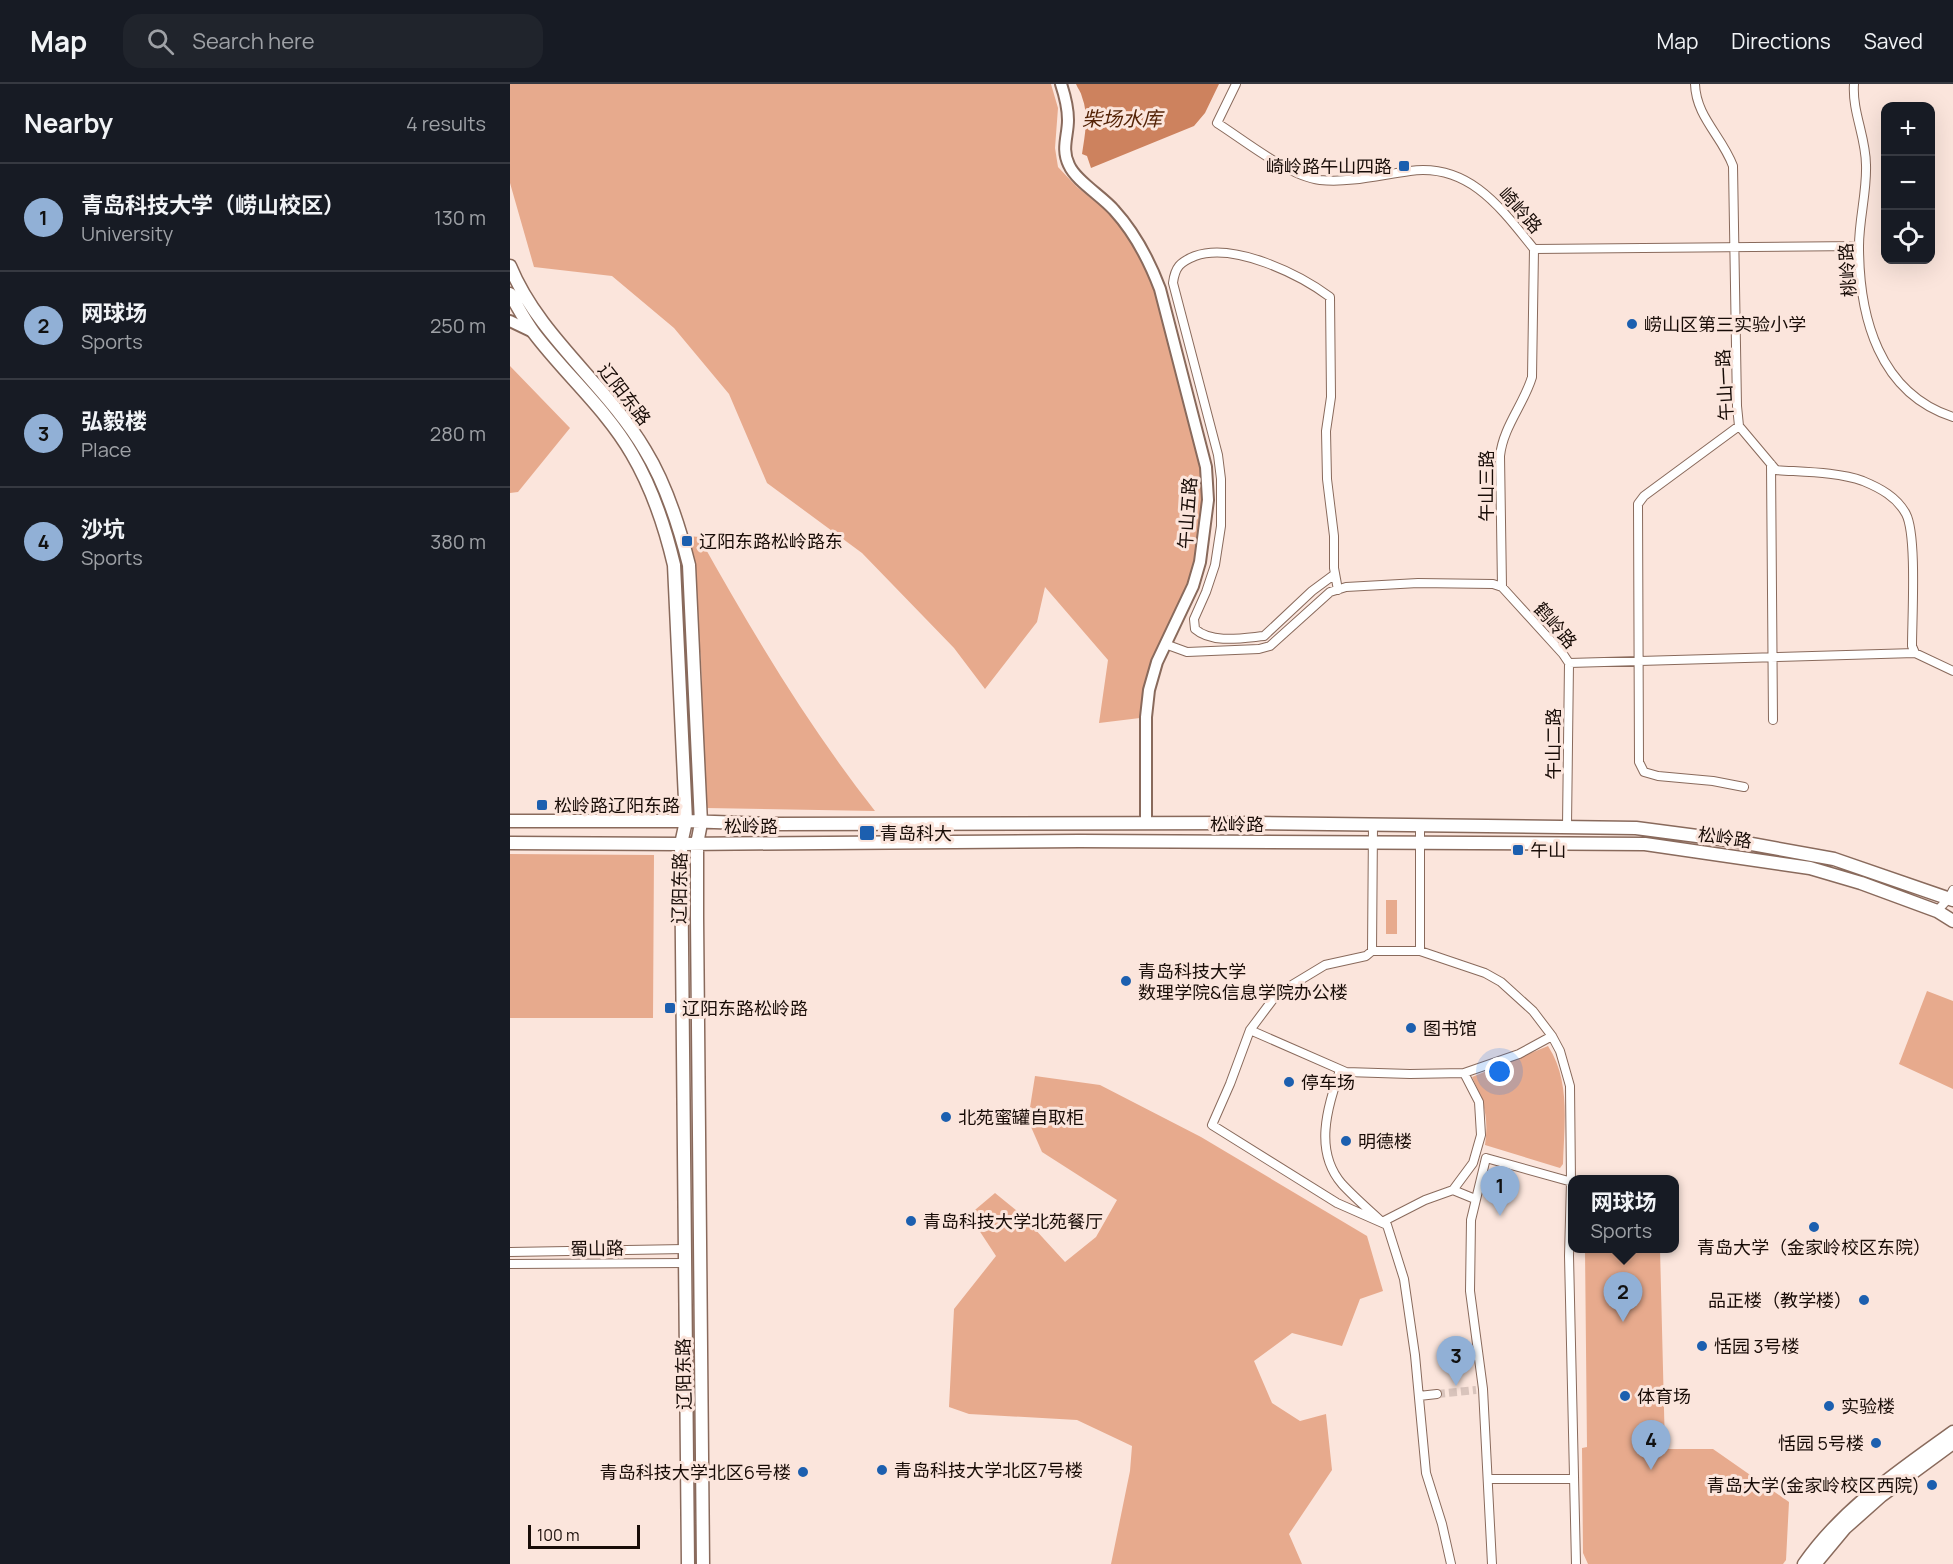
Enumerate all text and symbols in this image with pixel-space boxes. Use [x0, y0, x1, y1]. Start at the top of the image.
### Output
search box [123, 14, 543, 68]
text: Map [30, 22, 87, 60]
icon: search [144, 25, 177, 58]
text: Search here [192, 26, 315, 56]
text: Map [1657, 27, 1698, 55]
text: Directions [1731, 27, 1831, 55]
text: Saved [1864, 27, 1923, 55]
map controls [1881, 102, 1935, 264]
button: + [1881, 102, 1935, 156]
text: Nearby [24, 105, 113, 141]
water label: 柴场水库 [1082, 105, 1165, 132]
text: 4 results [406, 110, 486, 137]
place label: 崎岭路午山四路 [1266, 154, 1392, 178]
button: − [1881, 156, 1935, 210]
marker: 崎岭路午山四路 [1397, 159, 1411, 173]
street label: 崎岭路 [1494, 182, 1548, 238]
text: 青岛科技大学（崂山校区） [81, 190, 345, 220]
text: 1 [39, 204, 48, 231]
text: 130 m [434, 204, 486, 231]
button: locate [1881, 210, 1935, 264]
text: University [81, 220, 173, 247]
street label: 桃岭路 [1833, 242, 1861, 298]
text: 网球场 [81, 298, 147, 328]
text: 2 [38, 312, 49, 339]
text: 250 m [430, 312, 486, 339]
place label: 崂山区第三实验小学 [1644, 312, 1806, 336]
marker: 崂山区第三实验小学 [1625, 317, 1639, 331]
text: Sports [81, 328, 143, 355]
street label: 午山一路 [1710, 348, 1738, 422]
street label: 辽阳东路 [593, 358, 657, 430]
text: 弘毅楼 [81, 406, 147, 436]
text: 3 [38, 420, 49, 447]
text: 280 m [430, 420, 486, 447]
text: Place [81, 436, 131, 463]
street label: 午山三路 [1474, 450, 1498, 522]
street label: 午山五路 [1173, 476, 1201, 550]
text: 沙坑 [81, 514, 125, 544]
text: 4 [37, 528, 50, 555]
text: 380 m [430, 528, 486, 555]
place label: 辽阳东路松岭路东 [699, 529, 843, 553]
marker: 辽阳东路松岭路东 [680, 534, 694, 548]
text: Sports [81, 544, 143, 571]
street label: 鹤岭路 [1529, 597, 1583, 653]
street label: 午山二路 [1541, 708, 1565, 780]
place label: 松岭路辽阳东路 [554, 793, 680, 817]
marker: 松岭路辽阳东路 [535, 798, 549, 812]
street label: 松岭路 [1210, 812, 1264, 836]
street label: 松岭路 [724, 814, 778, 838]
place label: 青岛科大 [880, 821, 952, 845]
street label: 松岭路 [1697, 821, 1753, 853]
marker: 青岛科大 [858, 824, 876, 842]
place label: 午山 [1530, 838, 1566, 862]
marker: 午山 [1511, 843, 1525, 857]
street label: 辽阳东路 [666, 852, 692, 924]
place label: 青岛科技大学 数理学院&信息学院办公楼 [1138, 959, 1348, 1004]
marker: 青岛科技大学 数理学院&信息学院办公楼 [1119, 974, 1133, 988]
place label: 辽阳东路松岭路 [682, 996, 808, 1020]
marker: 辽阳东路松岭路 [663, 1001, 677, 1015]
place label: 图书馆 [1423, 1016, 1477, 1040]
marker: 图书馆 [1404, 1021, 1418, 1035]
your location [1485, 1057, 1514, 1086]
place label: 停车场 [1301, 1070, 1355, 1094]
marker: 停车场 [1282, 1075, 1296, 1089]
place label: 北苑蜜罐自取柜 [958, 1105, 1084, 1129]
marker: 北苑蜜罐自取柜 [939, 1110, 953, 1124]
place label: 明德楼 [1358, 1129, 1412, 1153]
marker: 明德楼 [1339, 1134, 1353, 1148]
pin: 1 [1480, 1166, 1520, 1216]
popup [1568, 1175, 1679, 1253]
text: 网球场 [1590, 1187, 1657, 1217]
place label: 青岛科技大学北苑餐厅 [923, 1209, 1103, 1233]
marker: 青岛科技大学北苑餐厅 [904, 1214, 918, 1228]
text: Sports [1590, 1217, 1652, 1244]
marker: 青岛大学（金家岭校区东院） [1807, 1220, 1821, 1234]
place label: 青岛大学（金家岭校区东院） [1697, 1235, 1931, 1259]
street label: 蜀山路 [570, 1236, 624, 1260]
pin: 2 [1604, 1272, 1642, 1322]
place label: 品正楼（教学楼） [1708, 1288, 1852, 1312]
marker: 品正楼（教学楼） [1857, 1293, 1871, 1307]
place label: 恬园 3号楼 [1714, 1334, 1800, 1358]
pin: 3 [1436, 1336, 1476, 1386]
street label: 辽阳东路 [670, 1338, 696, 1410]
marker: 恬园 3号楼 [1695, 1339, 1709, 1353]
place label: 体育场 [1637, 1384, 1691, 1408]
marker: 体育场 [1618, 1389, 1632, 1403]
place label: 实验楼 [1841, 1394, 1895, 1418]
marker: 实验楼 [1822, 1399, 1836, 1413]
pin: 4 [1632, 1420, 1670, 1470]
place label: 恬园 5号楼 [1778, 1431, 1864, 1455]
marker: 恬园 5号楼 [1869, 1436, 1883, 1450]
place label: 青岛科技大学北区7号楼 [894, 1458, 1083, 1482]
place label: 青岛科技大学北区6号楼 [600, 1460, 791, 1484]
marker: 青岛科技大学北区7号楼 [875, 1463, 889, 1477]
marker: 青岛科技大学北区6号楼 [796, 1465, 810, 1479]
place label: 青岛大学(金家岭校区西院) [1707, 1473, 1920, 1497]
marker: 青岛大学(金家岭校区西院) [1925, 1478, 1939, 1492]
scale bar [528, 1522, 640, 1550]
text: 100 m [537, 1524, 580, 1546]

